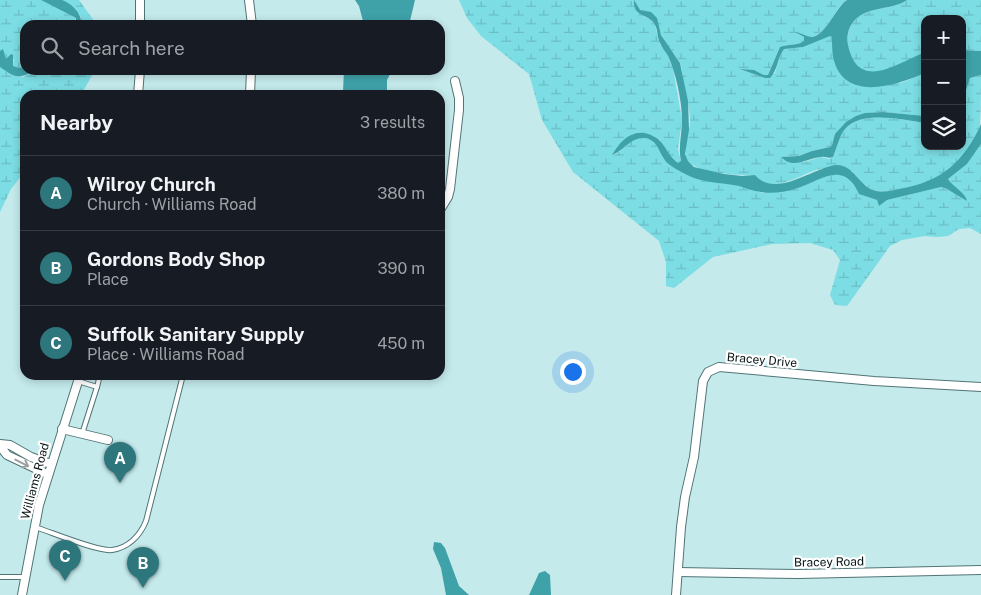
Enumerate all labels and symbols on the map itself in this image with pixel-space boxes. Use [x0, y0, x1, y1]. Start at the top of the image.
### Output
street label: Bracey Drive [726, 350, 798, 370]
your location [560, 359, 586, 385]
street label: Williams Road [18, 441, 52, 521]
pin: A [104, 442, 136, 483]
one-way arrow [14, 459, 29, 468]
pin: C [49, 540, 81, 581]
pin: B [127, 547, 159, 588]
street label: Bracey Road [794, 554, 864, 570]

